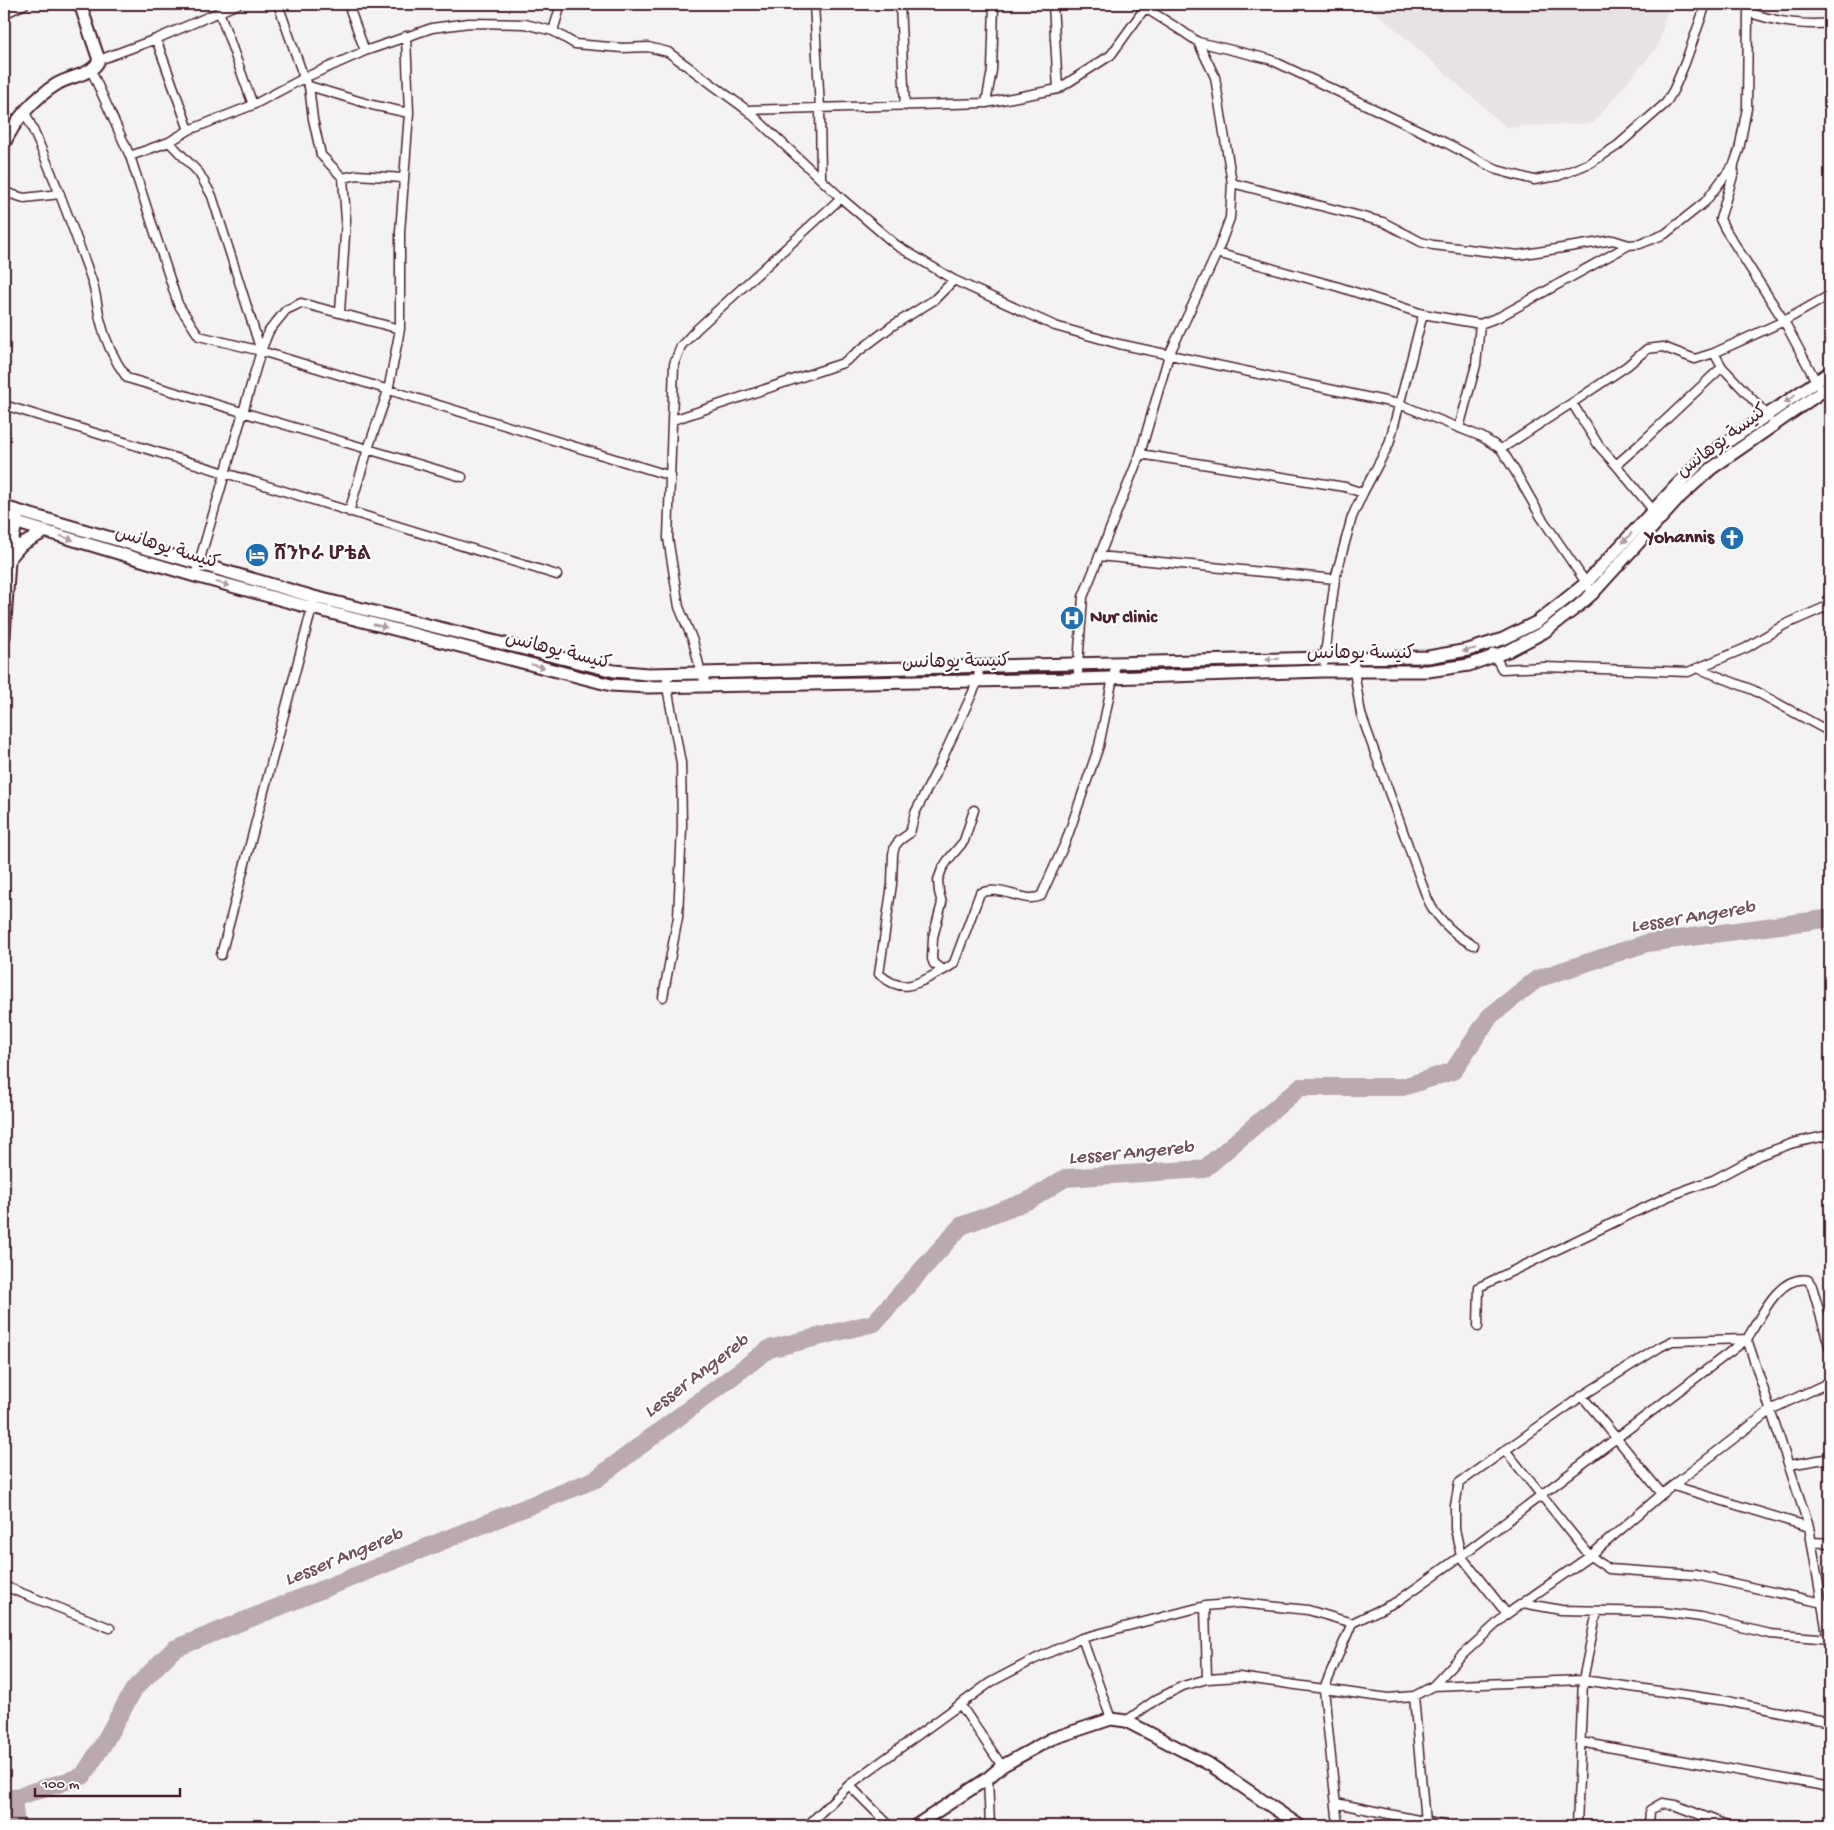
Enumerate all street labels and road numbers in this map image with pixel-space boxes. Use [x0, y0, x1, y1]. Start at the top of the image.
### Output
street label: كنيسة يوهانس [1673, 400, 1773, 484]
street label: كنيسة يوهانس [112, 522, 222, 576]
street label: كنيسة يوهانس [503, 628, 613, 676]
street label: كنيسة يوهانس [1307, 643, 1415, 666]
street label: كنيسة يوهانس [902, 651, 1010, 675]

